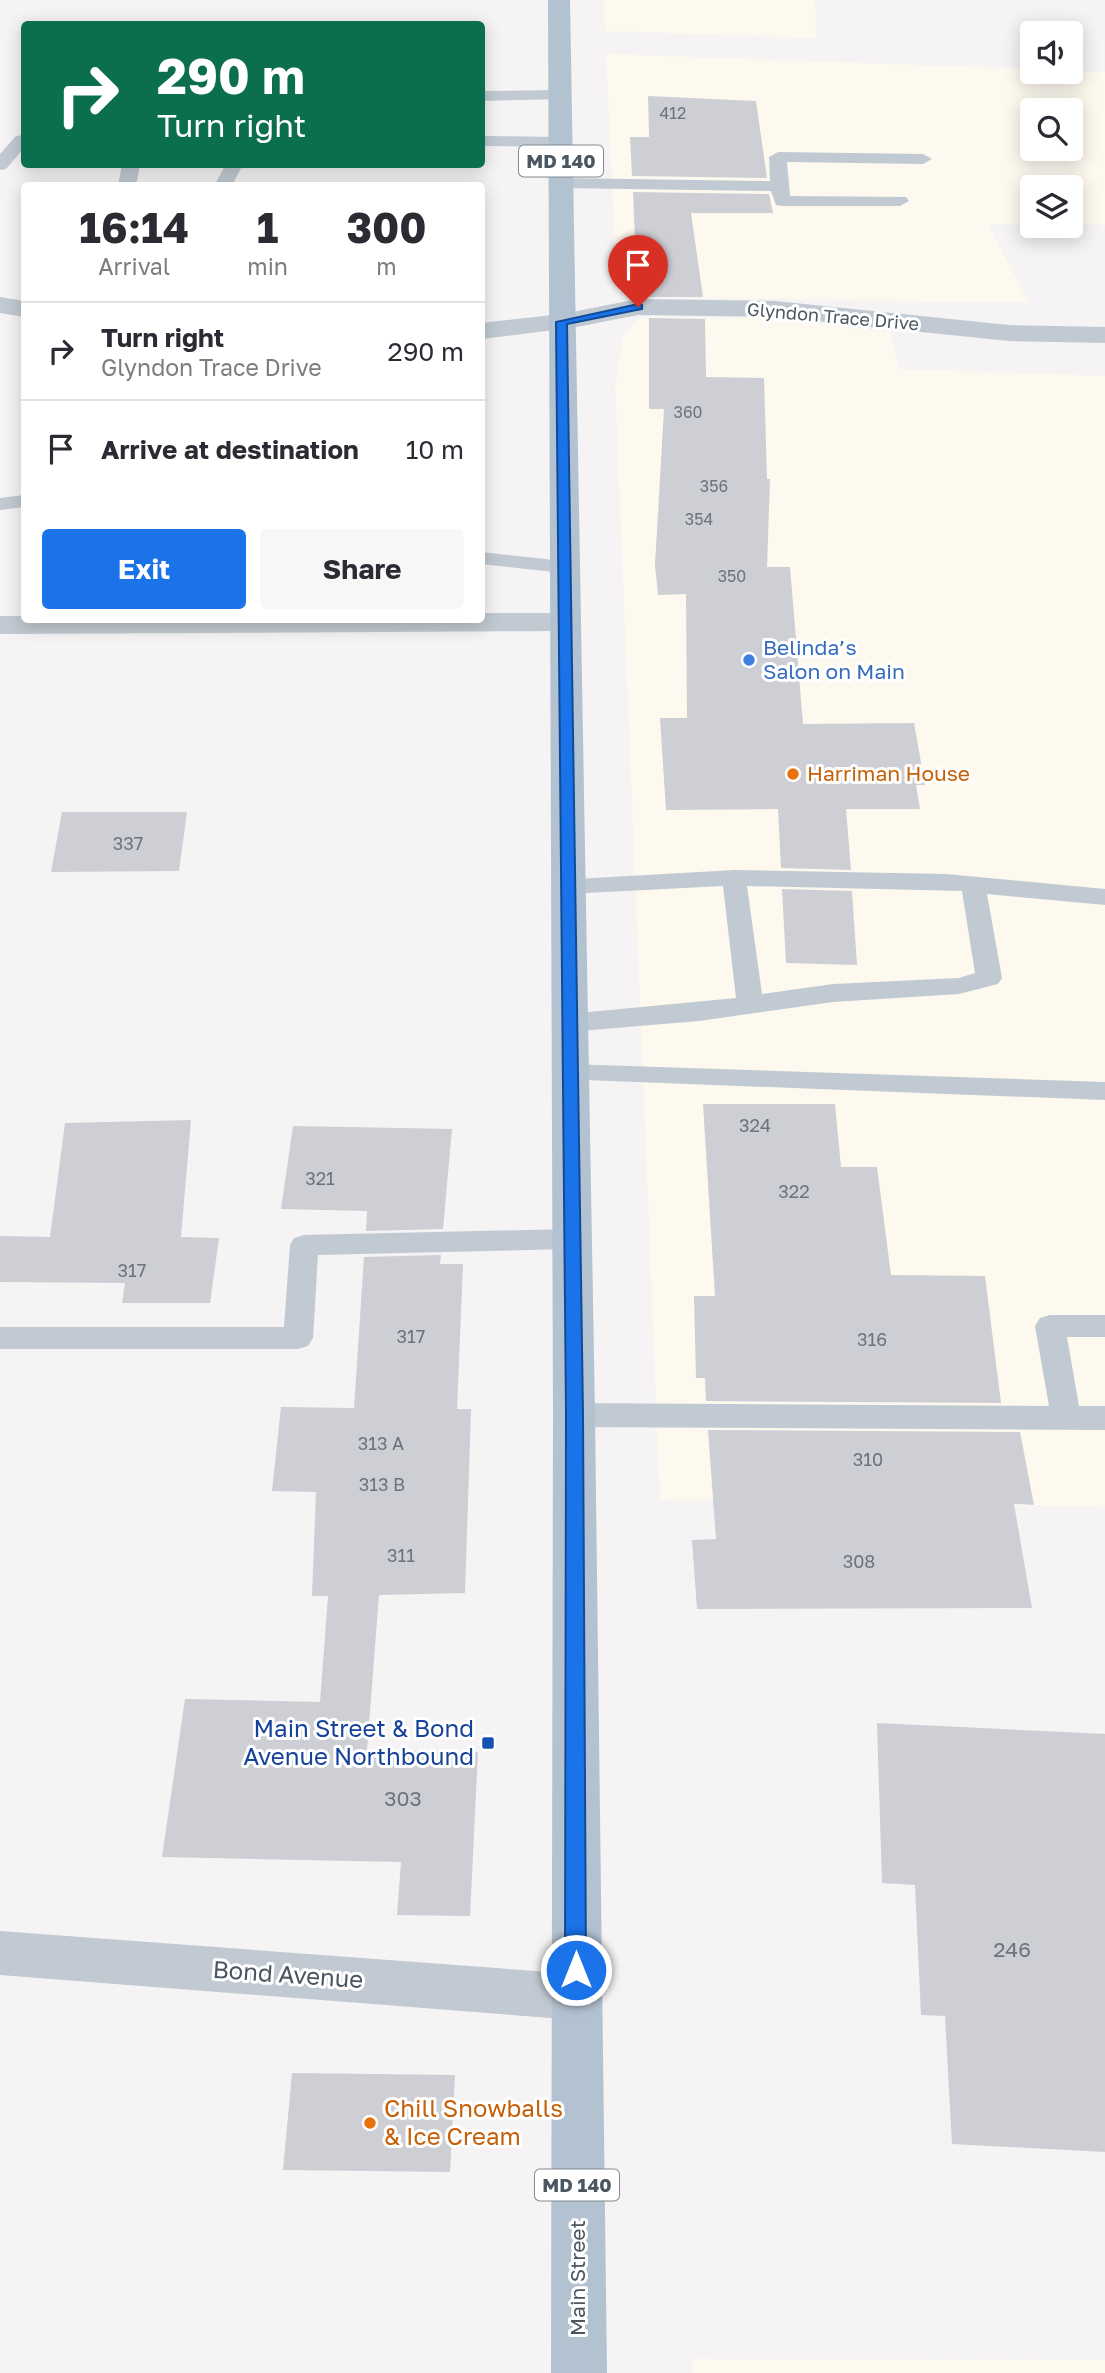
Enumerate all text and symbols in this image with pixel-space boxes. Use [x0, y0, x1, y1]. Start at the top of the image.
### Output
map controls [1020, 21, 1083, 238]
button: sound [1020, 21, 1083, 84]
text: 290 m [157, 46, 305, 105]
icon: right [42, 49, 133, 140]
button: search [1020, 98, 1083, 161]
house number: 412 [660, 103, 686, 123]
text: Turn right [157, 106, 306, 144]
road number: MD 140 [519, 146, 603, 176]
button: layers [1020, 175, 1083, 238]
text: 16:14 [79, 202, 189, 252]
text: 1 [257, 202, 279, 252]
text: 300 [346, 202, 427, 252]
pin [608, 235, 668, 307]
icon: arrive [619, 246, 657, 284]
text: Arrival [98, 252, 170, 280]
text: min [247, 252, 288, 280]
text: m [376, 252, 397, 280]
street label: Glyndon Trace Drive [746, 298, 920, 334]
text: Turn right [101, 322, 224, 353]
icon: right [42, 332, 80, 370]
text: 290 m [388, 336, 464, 367]
text: Glyndon Trace Drive [101, 353, 322, 381]
house number: 360 [674, 402, 702, 422]
icon: arrive [42, 430, 80, 468]
text: Arrive at destination [101, 434, 359, 465]
text: 10 m [406, 434, 464, 465]
house number: 356 [700, 476, 728, 496]
house number: 354 [685, 509, 713, 529]
button: Exit [42, 529, 246, 609]
button: Share [260, 529, 464, 609]
house number: 350 [718, 566, 746, 586]
place label: Belinda’s Salon on Main [763, 634, 905, 684]
marker: Belinda’s Salon on Main [741, 652, 757, 668]
place label: Harriman House [807, 760, 970, 786]
marker: Harriman House [785, 766, 801, 782]
house number: 337 [113, 832, 143, 854]
house number: 324 [739, 1114, 771, 1136]
house number: 321 [305, 1167, 335, 1189]
house number: 322 [778, 1180, 810, 1202]
house number: 317 [118, 1259, 146, 1281]
house number: 317 [397, 1325, 425, 1347]
house number: 316 [857, 1328, 887, 1350]
house number: 313 A [358, 1432, 404, 1454]
house number: 310 [853, 1448, 883, 1470]
house number: 313 B [359, 1473, 405, 1495]
house number: 311 [387, 1544, 415, 1566]
house number: 308 [843, 1550, 875, 1572]
place label: Main Street & Bond Avenue Northbound [243, 1713, 474, 1770]
marker: Main Street & Bond Avenue Northbound [480, 1735, 496, 1751]
house number: 303 [384, 1785, 422, 1811]
position arrow [539, 1933, 613, 2007]
house number: 246 [993, 1936, 1031, 1962]
street label: Bond Avenue [212, 1954, 364, 1993]
place label: Chill Snowballs & Ice Cream [384, 2093, 563, 2150]
marker: Chill Snowballs & Ice Cream [362, 2115, 378, 2131]
road number: MD 140 [535, 2170, 619, 2200]
street label: Main Street [564, 2220, 590, 2336]

